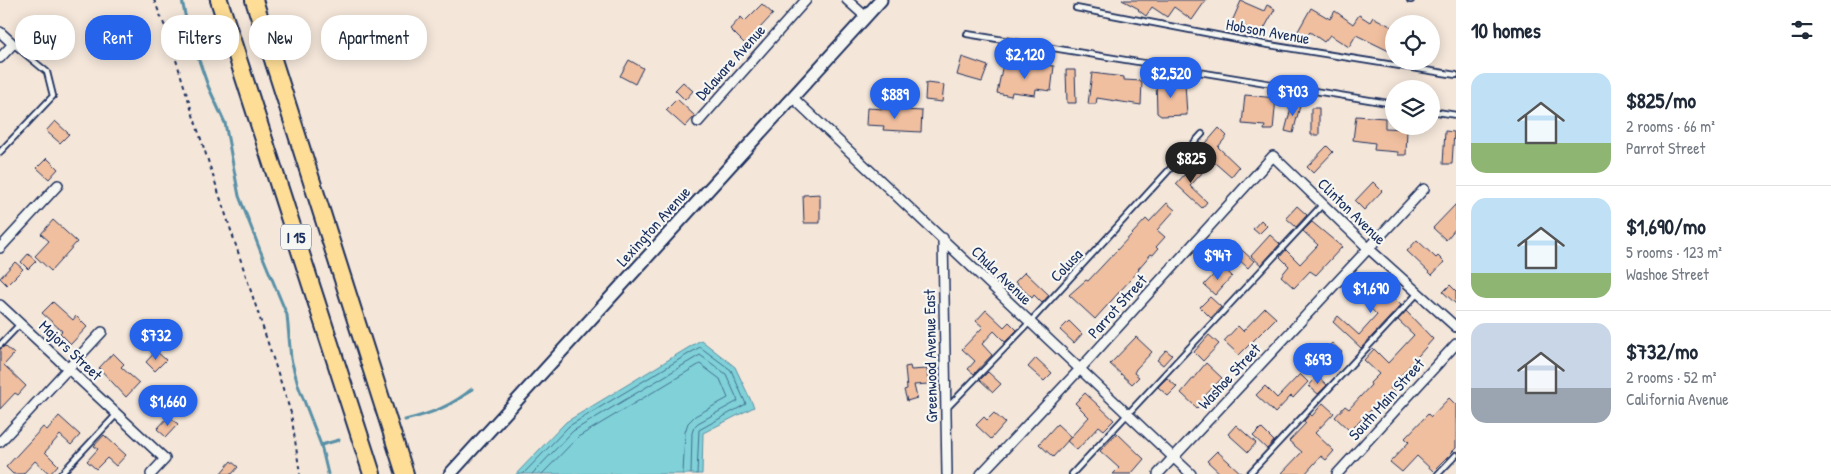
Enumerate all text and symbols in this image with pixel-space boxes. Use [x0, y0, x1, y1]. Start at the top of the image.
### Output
street label: Hobson Avenue [1224, 13, 1312, 49]
chip: Buy [15, 15, 75, 60]
chip: Rent [85, 15, 151, 60]
chip: Filters [161, 15, 239, 60]
chip: New [249, 15, 311, 60]
chip: Apartment [321, 15, 427, 60]
map controls [1385, 15, 1440, 135]
button: locate [1385, 15, 1440, 70]
text: 10 homes [1471, 16, 1541, 45]
icon: filters [1788, 16, 1816, 44]
street label: Delaware Avenue [690, 19, 770, 105]
pin: $2,120 [984, 38, 1066, 80]
text: $2,120 [1005, 43, 1045, 65]
pin: $2,520 [1130, 56, 1212, 99]
text: $2,520 [1151, 62, 1191, 84]
pin: $703 [1263, 74, 1323, 117]
pin: $889 [865, 78, 925, 120]
text: $703 [1278, 80, 1308, 102]
button: layers [1385, 80, 1440, 135]
text: $889 [881, 83, 909, 105]
text: $825/mo [1626, 86, 1696, 115]
icon: home [1511, 93, 1571, 153]
text: 2 rooms · 66 m² [1626, 115, 1715, 137]
text: Parrot Street [1626, 137, 1705, 159]
pin: $825 [1161, 142, 1221, 184]
text: $825 [1176, 147, 1206, 169]
street label: Clinton Avenue [1313, 173, 1391, 250]
street label: Lexington Avenue [611, 181, 695, 271]
text: $1,690/mo [1626, 212, 1706, 241]
icon: home [1511, 218, 1571, 278]
road number: I 15 [281, 224, 311, 250]
pin: $947 [1188, 238, 1248, 281]
street label: Chula Avenue [967, 240, 1038, 310]
text: 5 rooms · 123 m² [1626, 241, 1722, 263]
street label: Colusa [1045, 243, 1087, 287]
text: $947 [1204, 244, 1232, 266]
text: Washoe Street [1626, 263, 1709, 285]
street label: Parrot Street [1082, 269, 1152, 343]
pin: $1,690 [1330, 272, 1412, 314]
text: $1,690 [1353, 277, 1389, 299]
street label: Greenwood Avenue East [918, 289, 942, 423]
street label: Majors Street [35, 315, 108, 385]
pin: $732 [126, 318, 186, 361]
text: $732 [141, 324, 171, 346]
text: $732/mo [1626, 337, 1698, 366]
street label: Washoe Street [1193, 338, 1266, 414]
pin: $693 [1288, 342, 1348, 385]
icon: home [1511, 343, 1571, 403]
text: $693 [1304, 348, 1332, 370]
street label: South Main Street [1343, 353, 1429, 445]
text: 2 rooms · 52 m² [1626, 366, 1716, 388]
pin: $1,660 [127, 384, 209, 427]
text: California Avenue [1626, 388, 1729, 410]
text: $1,660 [149, 390, 187, 412]

